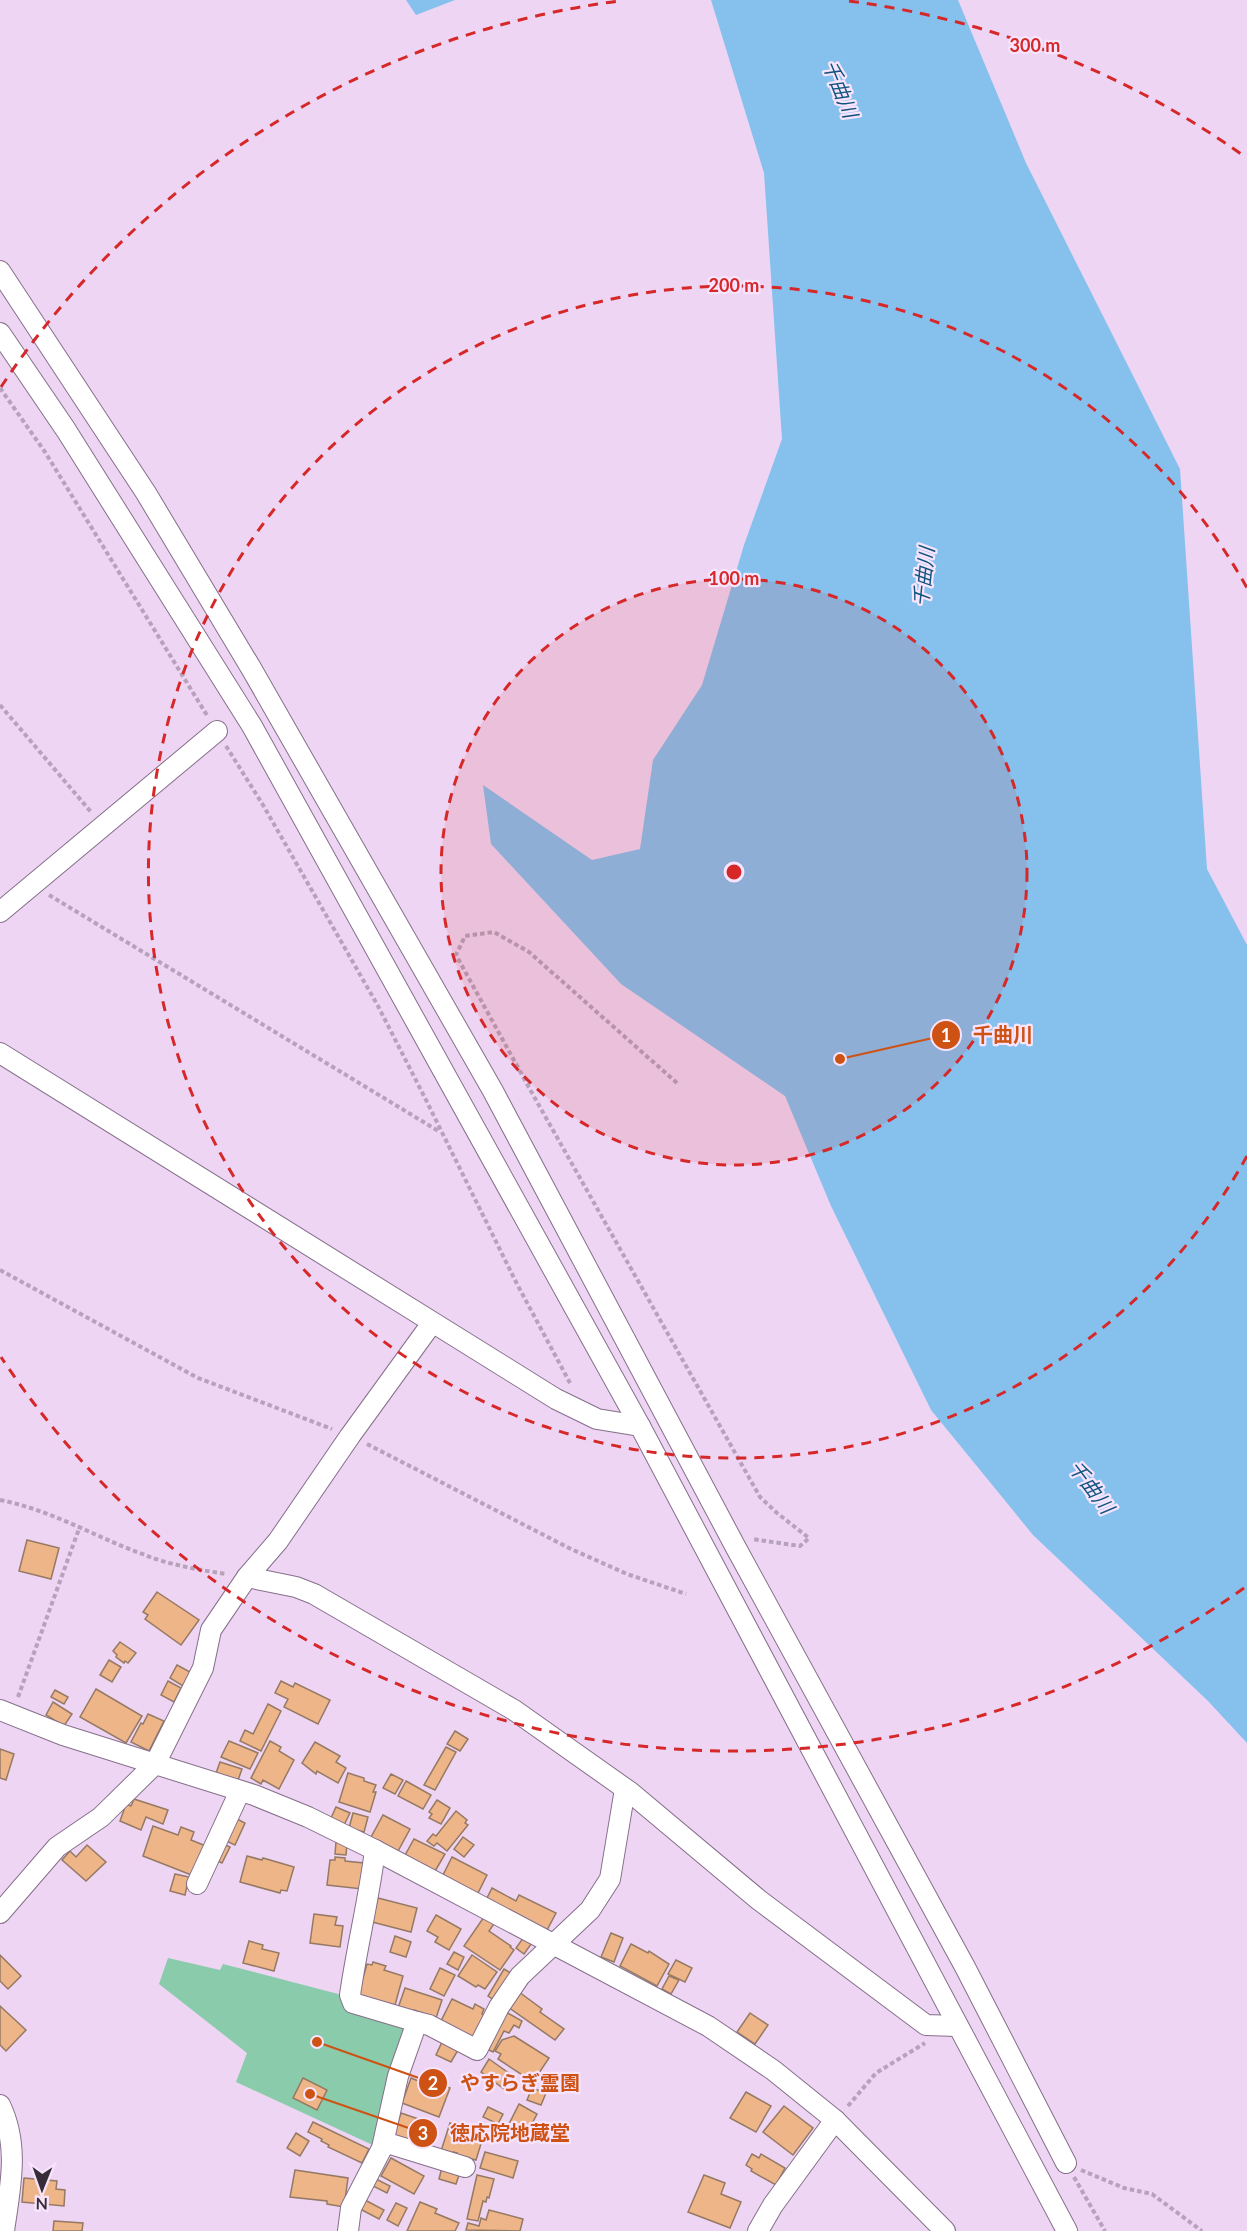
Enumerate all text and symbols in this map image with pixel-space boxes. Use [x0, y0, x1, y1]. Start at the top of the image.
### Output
text: 300 m [1010, 34, 1060, 56]
water label: 千曲川 [819, 56, 864, 123]
text: 200 m [709, 274, 759, 296]
water label: 千曲川 [908, 544, 938, 608]
text: 100 m [709, 567, 759, 589]
centre of rings [724, 862, 744, 882]
callout: 千曲川 [931, 1016, 1045, 1054]
text: 千曲川 [973, 1022, 1033, 1046]
text: 1 [941, 1024, 951, 1046]
water label: 千曲川 [1064, 1455, 1121, 1519]
callout: やすらぎ霊園 [418, 2064, 592, 2102]
text: やすらぎ霊園 [460, 2070, 580, 2094]
text: 2 [428, 2072, 438, 2094]
callout: 徳応院地蔵堂 [408, 2114, 582, 2152]
text: 徳応院地蔵堂 [450, 2120, 570, 2144]
text: 3 [418, 2122, 428, 2144]
north arrow [12, 2159, 72, 2219]
text: N [35, 2195, 48, 2214]

